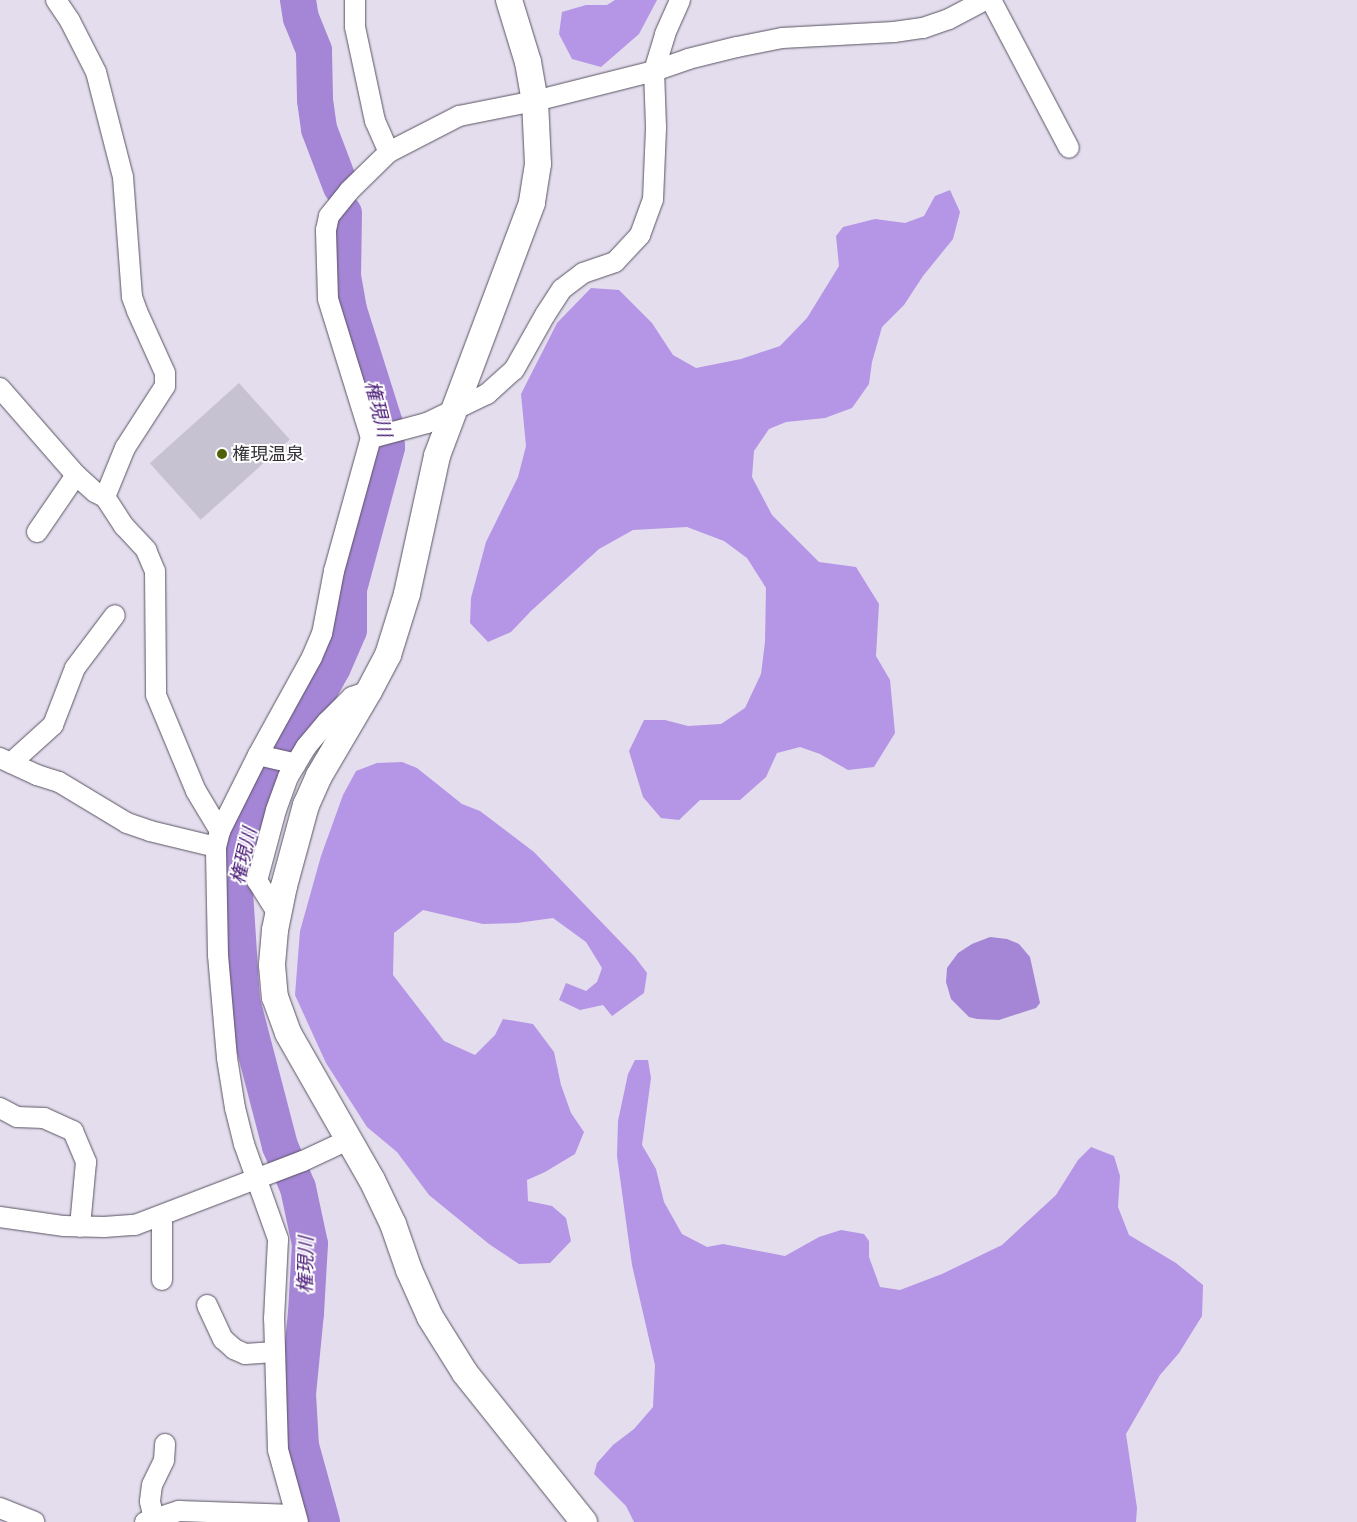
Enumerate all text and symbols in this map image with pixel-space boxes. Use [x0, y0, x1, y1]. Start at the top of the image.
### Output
water label: 権現川 [360, 379, 396, 439]
place label: 権現温泉 [232, 443, 304, 465]
marker: 権現温泉 [216, 448, 228, 460]
water label: 権現川 [226, 826, 262, 886]
water label: 権現川 [294, 1236, 318, 1294]

